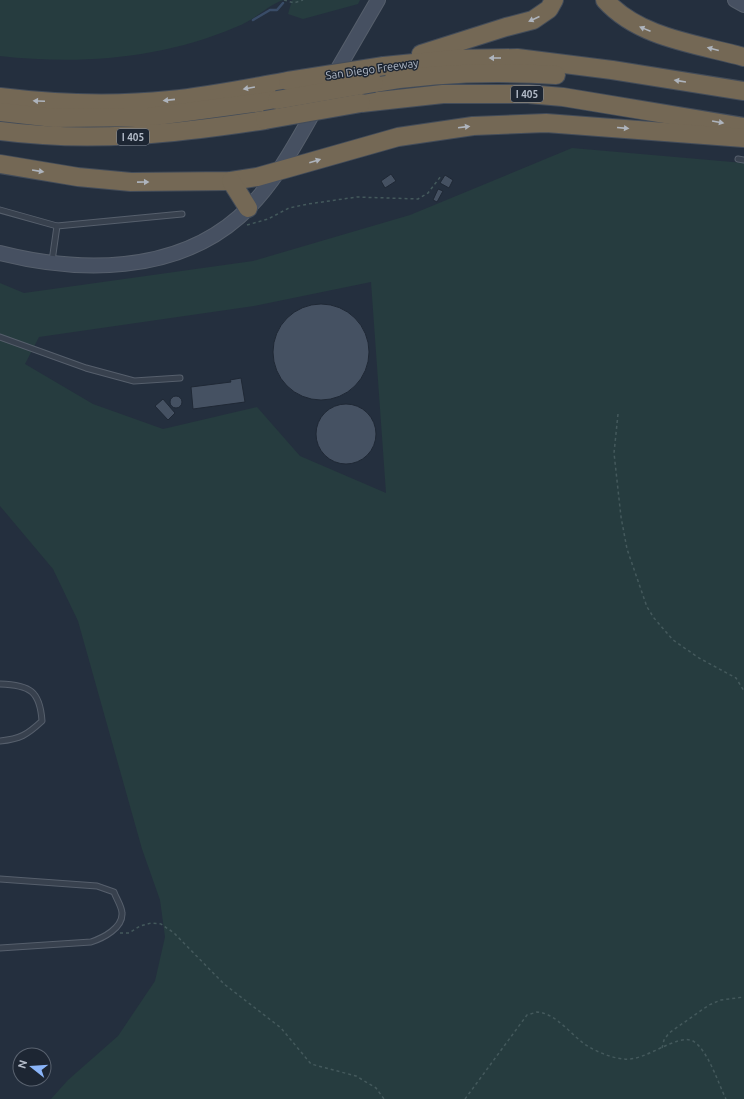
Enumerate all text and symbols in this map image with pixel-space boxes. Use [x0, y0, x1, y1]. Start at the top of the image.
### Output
one-way arrow [527, 17, 539, 23]
one-way arrow [639, 25, 651, 31]
one-way arrow [707, 46, 719, 52]
one-way arrow [488, 55, 501, 61]
street label: San Diego Freeway [325, 56, 420, 81]
one-way arrow [674, 78, 686, 84]
one-way arrow [243, 85, 255, 91]
road number: I 405 [511, 86, 543, 102]
one-way arrow [163, 97, 175, 103]
one-way arrow [33, 98, 45, 105]
one-way arrow [712, 120, 724, 126]
one-way arrow [458, 124, 470, 130]
one-way arrow [617, 125, 629, 132]
road number: I 405 [117, 129, 149, 145]
one-way arrow [309, 158, 321, 164]
one-way arrow [32, 168, 44, 174]
one-way arrow [137, 179, 150, 185]
north arrow [12, 1047, 52, 1087]
text: N [15, 1058, 29, 1070]

